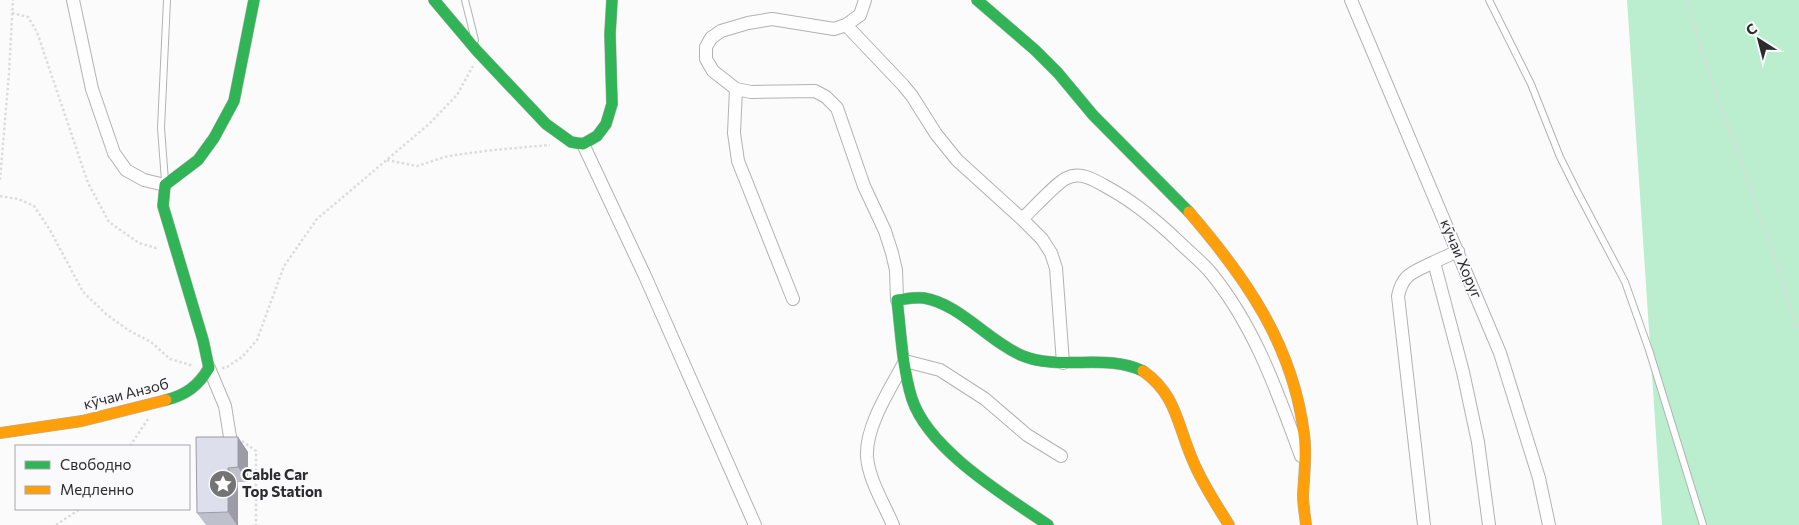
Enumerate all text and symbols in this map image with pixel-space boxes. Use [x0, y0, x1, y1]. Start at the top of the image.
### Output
north arrow [1734, 15, 1784, 65]
text: С [1742, 19, 1760, 39]
street label: кӯчаи Хоруг [1437, 216, 1487, 301]
street label: кӯчаи Анзоб [81, 374, 170, 412]
legend [15, 445, 190, 510]
text: Свободно [60, 455, 131, 473]
place label: Cable Car Top Station [242, 465, 323, 500]
place icon: Cable Car Top Station [208, 469, 238, 499]
text: Медленно [60, 480, 134, 498]

